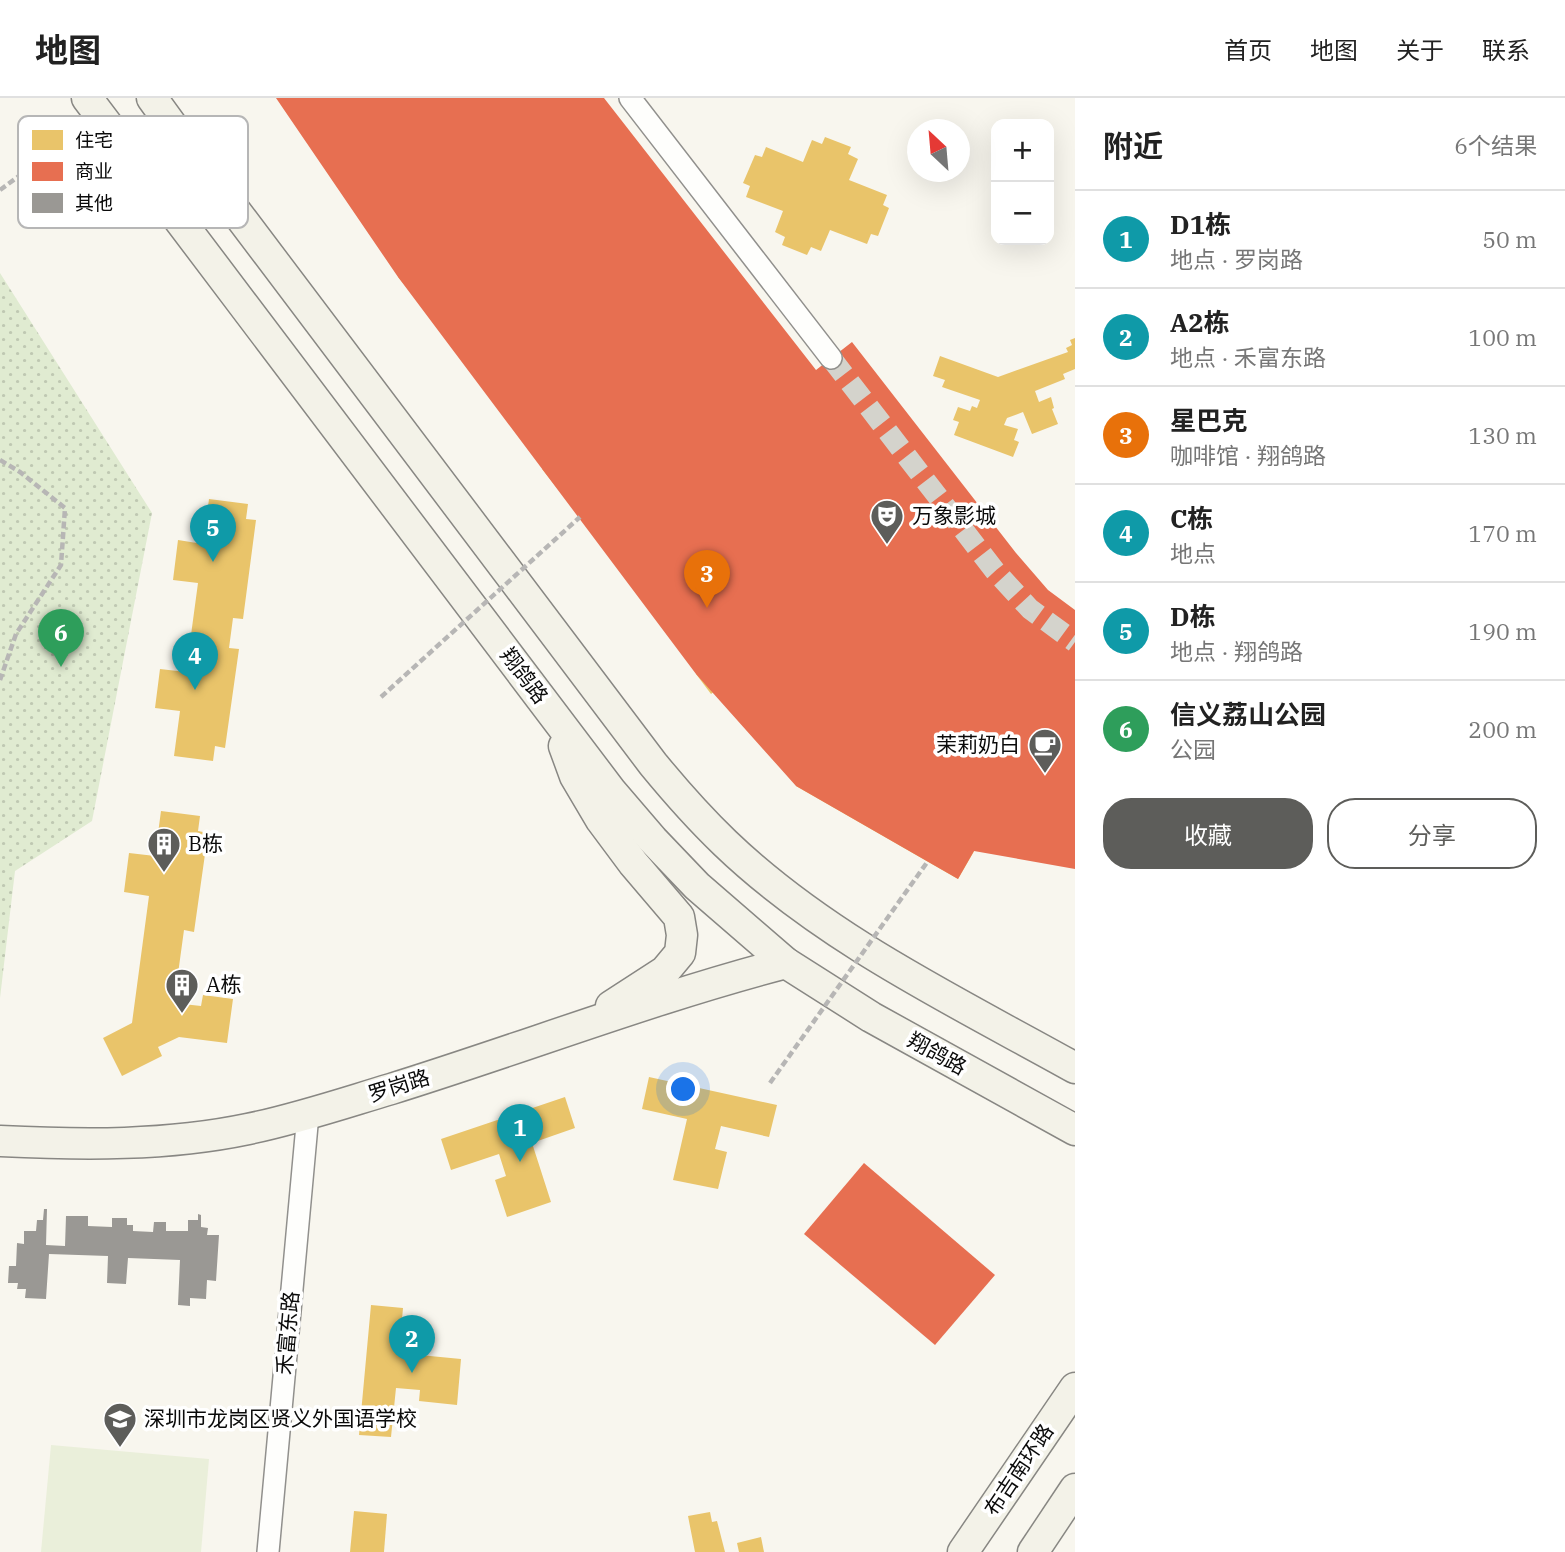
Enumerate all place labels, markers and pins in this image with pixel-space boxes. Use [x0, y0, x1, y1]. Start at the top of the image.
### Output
theatre icon: 万象影城 [868, 497, 906, 546]
place label: 万象影城 [912, 501, 996, 529]
pin: 5 [190, 504, 236, 562]
pin: 3 [684, 550, 730, 608]
pin: 6 [38, 609, 84, 667]
pin: 4 [172, 632, 218, 690]
cafe icon: 茉莉奶白 [1026, 726, 1064, 775]
place label: 茉莉奶白 [936, 730, 1020, 758]
building icon: B栋 [145, 825, 183, 874]
place label: B栋 [188, 829, 223, 857]
building icon: A栋 [163, 966, 201, 1015]
place label: A栋 [206, 970, 241, 998]
pin: 1 [497, 1104, 543, 1162]
pin: 2 [389, 1315, 435, 1373]
school or university icon: 深圳市龙岗区贤义外国语学校 [101, 1400, 139, 1449]
place label: 深圳市龙岗区贤义外国语学校 [144, 1404, 417, 1432]

